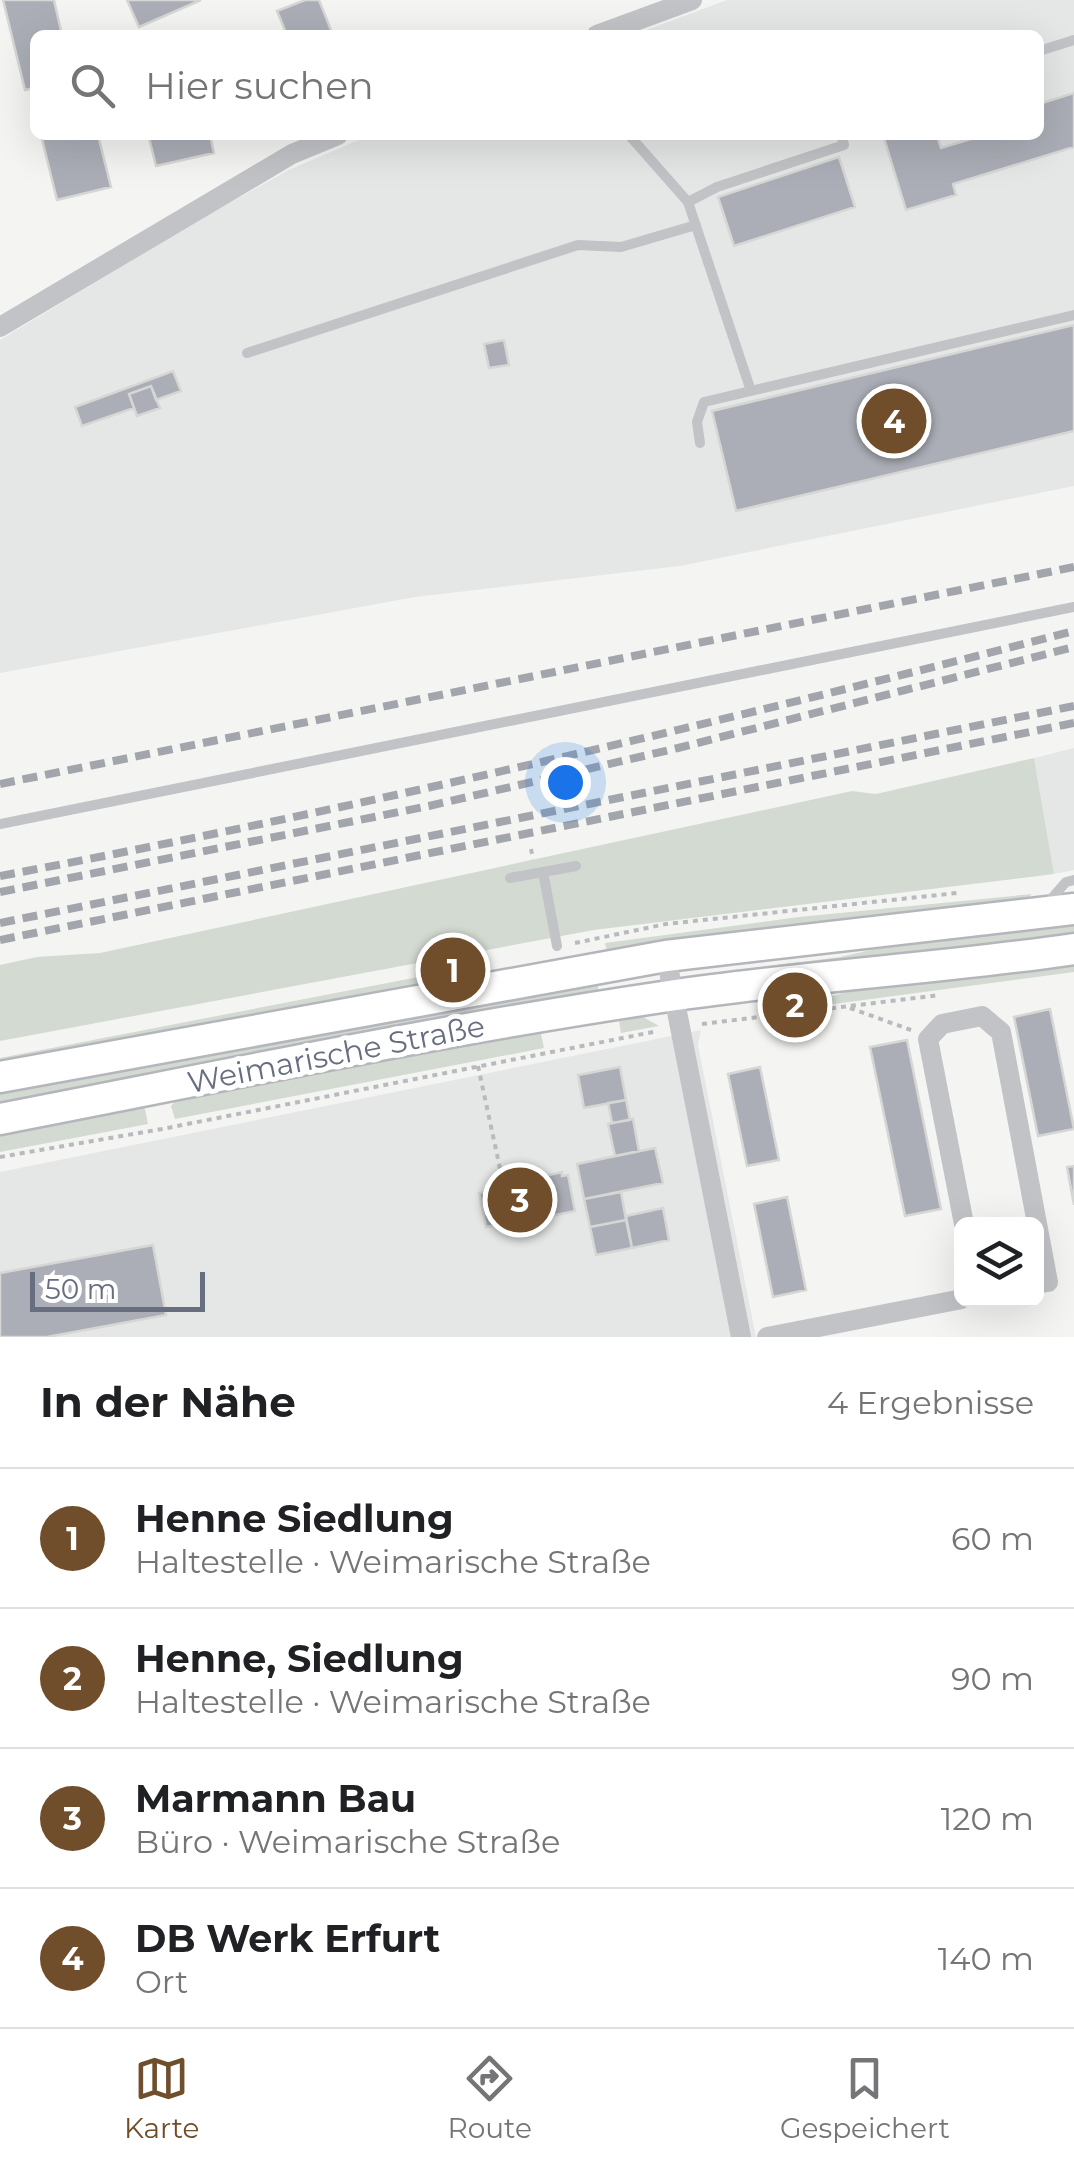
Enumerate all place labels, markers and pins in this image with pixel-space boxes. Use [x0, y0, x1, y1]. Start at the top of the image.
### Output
pin: 4 [862, 384, 926, 458]
pin: 1 [420, 932, 486, 1008]
pin: 2 [762, 968, 828, 1042]
pin: 3 [488, 1162, 552, 1238]

